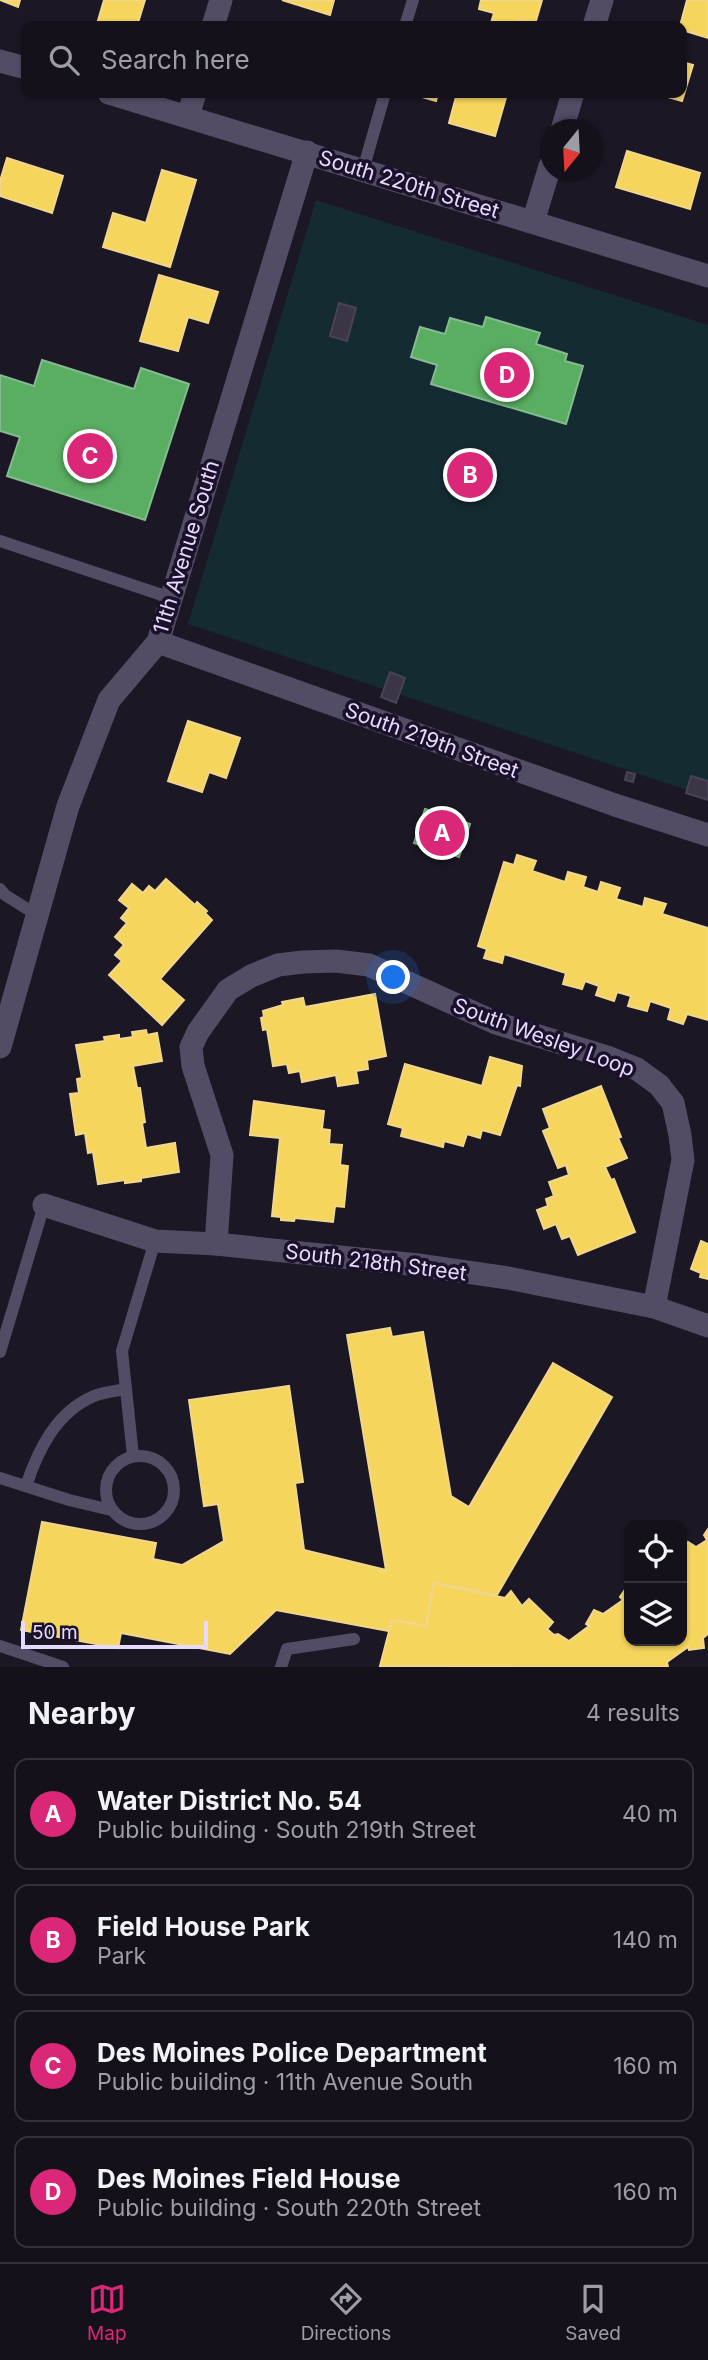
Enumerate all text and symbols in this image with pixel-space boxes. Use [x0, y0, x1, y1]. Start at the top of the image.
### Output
search box [21, 21, 687, 98]
icon: search [45, 41, 83, 79]
text: Search here [101, 44, 250, 75]
north arrow [540, 119, 603, 182]
street label: South 220th Street [316, 145, 502, 223]
pin: D [484, 349, 530, 401]
pin: C [67, 430, 113, 482]
pin: B [447, 449, 493, 501]
street label: 11th Avenue South [148, 457, 224, 637]
street label: South 219th Street [342, 697, 522, 783]
pin: A [419, 807, 465, 859]
your location [376, 960, 410, 994]
street label: South Wesley Loop [450, 993, 638, 1081]
street label: South 218th Street [284, 1238, 468, 1286]
map controls [624, 1520, 687, 1646]
button: locate [624, 1520, 687, 1583]
button: layers [624, 1583, 687, 1646]
scale bar [21, 1618, 208, 1650]
text: 50 m [32, 1621, 78, 1644]
text: Nearby [28, 1695, 136, 1731]
text: 4 results [586, 1699, 680, 1727]
text: Water District No. 54 [97, 1785, 362, 1816]
text: A [44, 1800, 62, 1828]
text: 40 m [622, 1800, 678, 1828]
text: Public building · South 219th Street [97, 1816, 476, 1844]
text: Field House Park [97, 1911, 310, 1942]
text: B [45, 1926, 61, 1954]
text: 140 m [613, 1926, 678, 1954]
text: Park [97, 1942, 146, 1970]
text: Des Moines Police Department [97, 2037, 487, 2068]
text: C [44, 2052, 62, 2080]
text: 160 m [613, 2052, 678, 2080]
text: Public building · 11th Avenue South [97, 2068, 473, 2096]
text: Des Moines Field House [97, 2163, 401, 2194]
text: D [45, 2178, 61, 2206]
text: 160 m [613, 2178, 678, 2206]
text: Public building · South 220th Street [97, 2194, 481, 2222]
tab: Map [87, 2280, 127, 2345]
tab: Directions [301, 2280, 391, 2345]
tab: Saved [565, 2280, 621, 2345]

